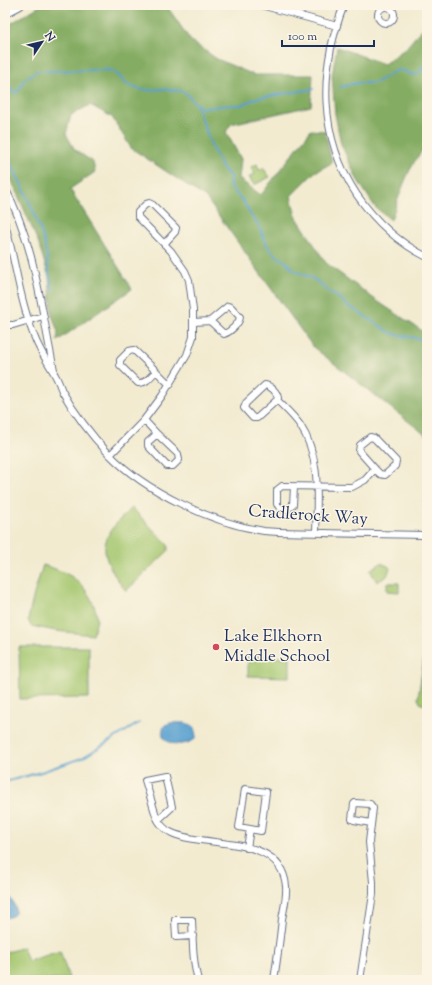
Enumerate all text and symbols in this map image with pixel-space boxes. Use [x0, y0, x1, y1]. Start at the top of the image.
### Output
north arrow [22, 22, 62, 62]
scale bar [282, 22, 374, 48]
text: N [40, 28, 59, 45]
text: 100 m [288, 28, 317, 46]
street label: Cradlerock Way [247, 500, 369, 532]
place label: Lake Elkhorn Middle School [224, 625, 331, 669]
marker: Lake Elkhorn Middle School [211, 642, 221, 652]

